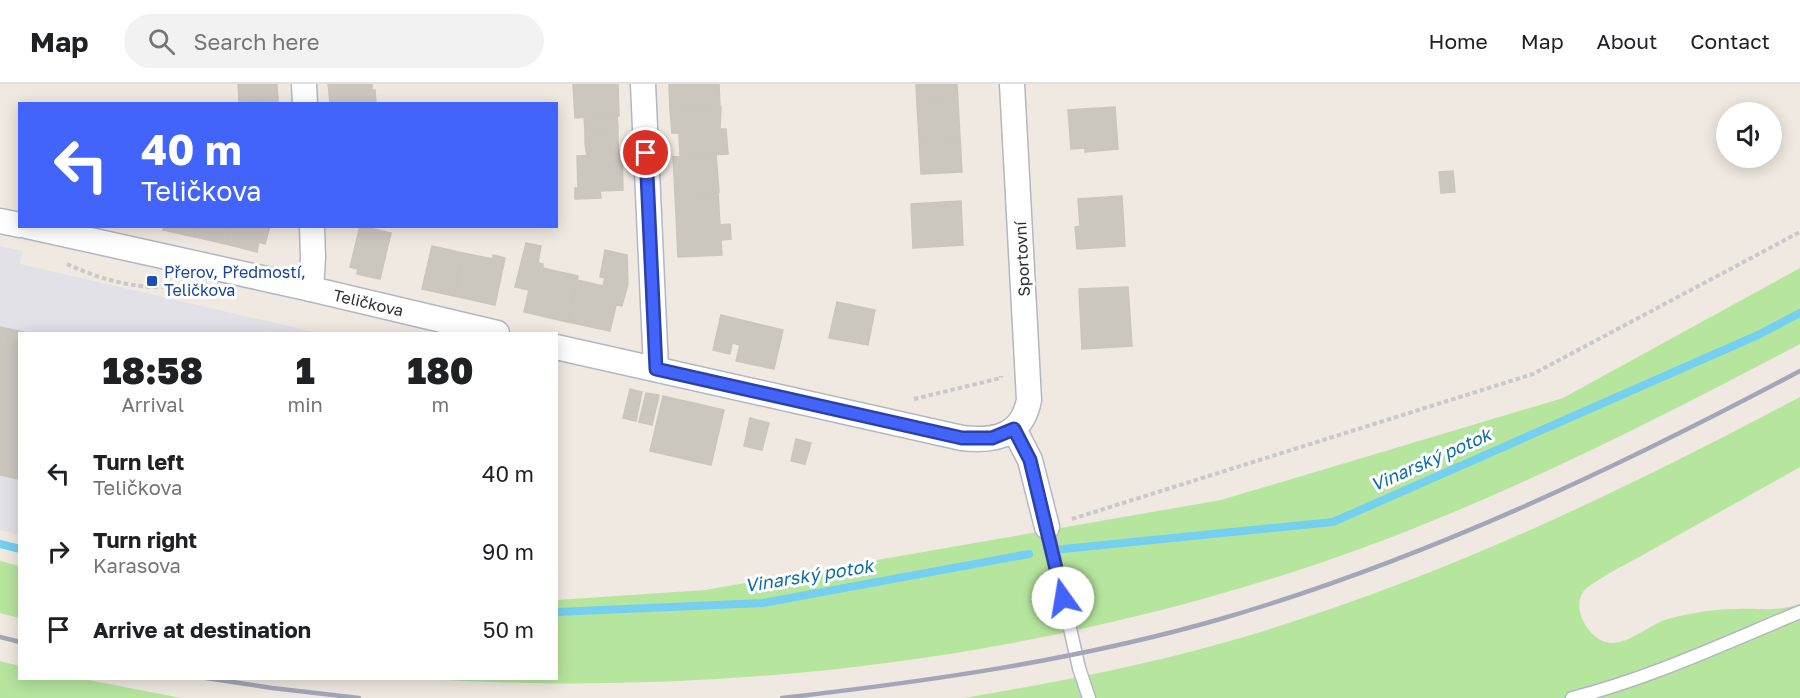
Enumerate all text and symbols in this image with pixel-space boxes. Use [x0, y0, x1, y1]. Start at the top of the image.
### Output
search box [124, 14, 544, 68]
text: Map [30, 25, 88, 58]
icon: search [145, 25, 178, 58]
text: Search here [193, 28, 319, 55]
text: Home [1428, 28, 1488, 54]
text: Map [1521, 28, 1564, 54]
text: About [1597, 28, 1657, 54]
text: Contact [1690, 28, 1770, 54]
map controls [1716, 102, 1782, 168]
button: sound [1716, 102, 1782, 168]
text: 40 m [141, 124, 242, 174]
icon: left [42, 126, 120, 204]
pin [620, 127, 671, 178]
icon: arrive [629, 136, 662, 169]
text: Teličkova [141, 175, 262, 207]
street label: Sportovní [1010, 219, 1034, 297]
place label: Přerov, Předmostí, Teličkova [164, 262, 306, 300]
marker: Přerov, Předmostí, Teličkova [145, 274, 159, 288]
street label: Teličkova [331, 285, 406, 321]
text: 18:58 [102, 349, 203, 392]
text: 1 [296, 349, 315, 392]
text: 180 [407, 349, 474, 392]
text: Arrival [121, 392, 184, 416]
text: min [287, 392, 323, 416]
text: m [432, 392, 449, 416]
water label: Vinarský potok [1367, 422, 1496, 496]
text: Turn left [93, 448, 184, 475]
icon: left [42, 457, 75, 490]
text: 40 m [482, 460, 534, 487]
text: Teličkova [93, 475, 182, 499]
text: Turn right [93, 526, 197, 553]
icon: right [42, 535, 75, 568]
text: 90 m [482, 538, 534, 565]
text: Karasova [93, 553, 181, 577]
water label: Vinarský potok [743, 554, 876, 596]
position arrow [1031, 566, 1095, 630]
icon: arrive [42, 613, 75, 646]
text: Arrive at destination [93, 616, 311, 643]
text: 50 m [483, 616, 534, 643]

